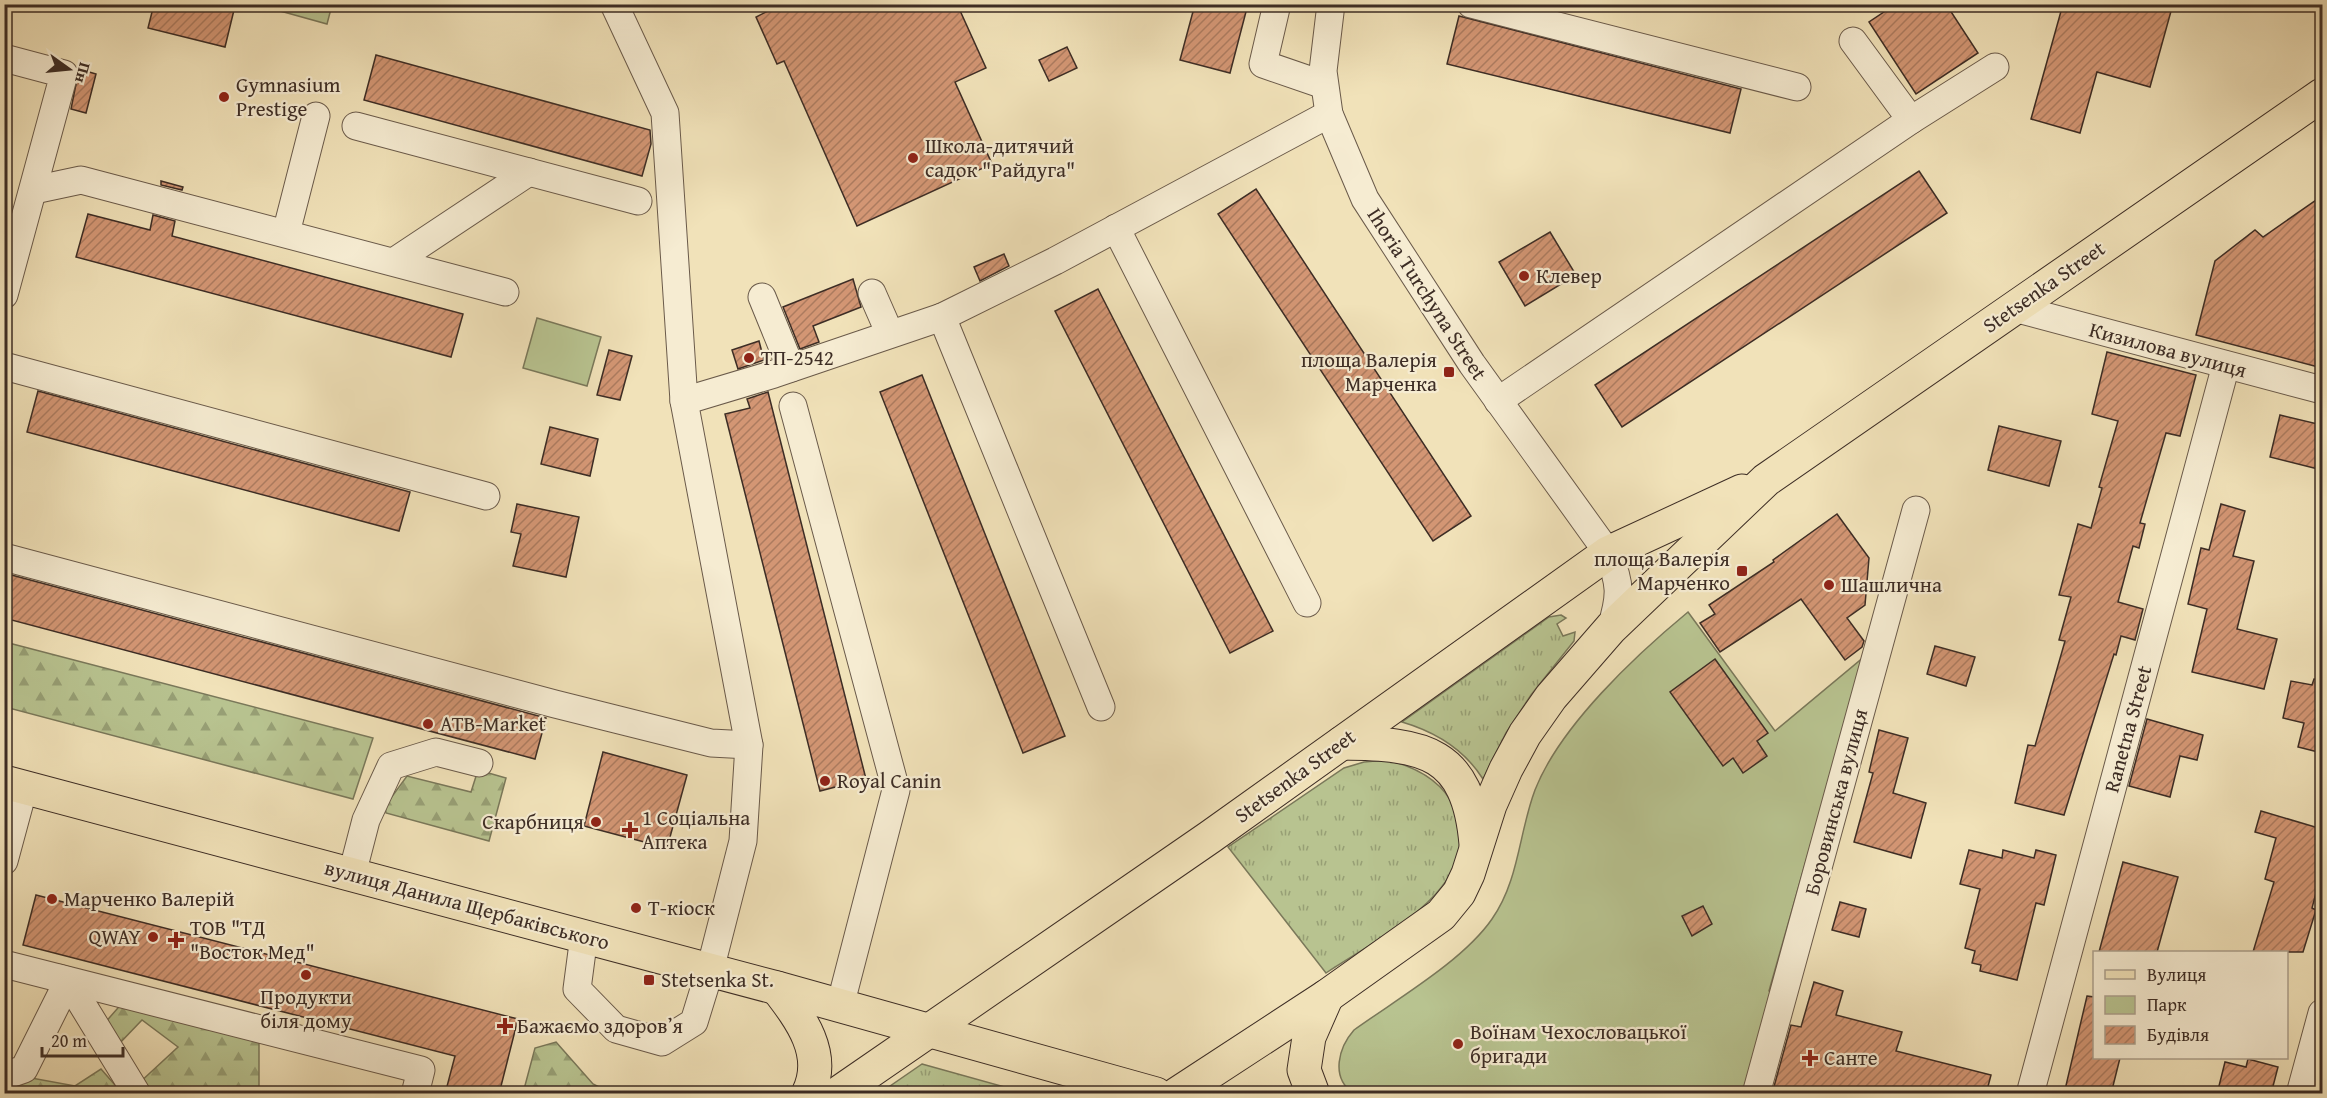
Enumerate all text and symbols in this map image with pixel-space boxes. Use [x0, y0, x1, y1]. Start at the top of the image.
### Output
north arrow [39, 39, 99, 99]
text: Пн [69, 60, 98, 86]
place label: Gymnasium Prestige [236, 69, 340, 124]
marker: Gymnasium Prestige [217, 90, 231, 104]
place label: Школа-дитячий садок "Райдуга" [925, 130, 1075, 185]
marker: Школа-дитячий садок "Райдуга" [906, 151, 920, 165]
street label: Ihoria Turchyna Street [1360, 201, 1495, 387]
street label: Stetsenka Street [1976, 232, 2112, 340]
place label: Клевер [1536, 260, 1602, 291]
marker: Клевер [1517, 269, 1531, 283]
street label: Кизилова вулиця [2086, 314, 2251, 386]
place label: ТП-2542 [761, 342, 834, 373]
place label: площа Валерія Марченка [1301, 344, 1437, 399]
marker: ТП-2542 [742, 351, 756, 365]
marker: площа Валерія Марченка [1442, 365, 1456, 379]
place label: площа Валерія Марченко [1594, 543, 1730, 598]
marker: площа Валерія Марченко [1735, 564, 1749, 578]
place label: Шашлична [1841, 569, 1942, 600]
marker: Шашлична [1822, 578, 1836, 592]
street label: Ranetna Street [2096, 661, 2160, 796]
street label: Боровинська вулиця [1796, 705, 1875, 899]
place label: ATB-Market [440, 708, 546, 739]
marker: ATB-Market [421, 717, 435, 731]
street label: Stetsenka Street [1228, 721, 1362, 830]
place label: Royal Canin [837, 765, 941, 796]
marker: Royal Canin [818, 774, 832, 788]
place label: 1 Соціальна Аптека [642, 802, 750, 857]
place label: Скарбниця [482, 806, 584, 837]
marker: Скарбниця [589, 815, 603, 829]
marker: 1 Соціальна Аптека [623, 823, 637, 837]
street label: вулиця Данила Щербаківського [321, 852, 613, 958]
place label: Марченко Валерій [64, 883, 234, 914]
marker: Марченко Валерій [45, 892, 59, 906]
place label: Т-кіоск [648, 892, 715, 923]
marker: Т-кіоск [629, 901, 643, 915]
place label: ТОВ "ТД "Восток Мед" [190, 912, 315, 967]
place label: QWAY [89, 921, 141, 952]
marker: QWAY [146, 930, 160, 944]
marker: ТОВ "ТД "Восток Мед" [167, 931, 185, 949]
legend [2093, 951, 2288, 1059]
text: Вулиця [2147, 961, 2206, 988]
place label: Stetsenka St. [661, 964, 774, 995]
marker: Продукти біля дому [299, 968, 313, 982]
marker: Stetsenka St. [642, 973, 656, 987]
place label: Продукти біля дому [260, 981, 352, 1036]
text: Парк [2147, 991, 2187, 1018]
place label: Бажаємо здоровʼя [517, 1010, 683, 1041]
place label: Воїнам Чехословацької бригади [1470, 1016, 1687, 1071]
marker: Бажаємо здоровʼя [498, 1019, 512, 1033]
scale bar [42, 1020, 123, 1058]
text: Будівля [2147, 1021, 2209, 1048]
text: 20 m [51, 1027, 87, 1054]
marker: Воїнам Чехословацької бригади [1451, 1037, 1465, 1051]
place label: Санте [1824, 1042, 1878, 1073]
marker: Санте [1801, 1049, 1819, 1067]

